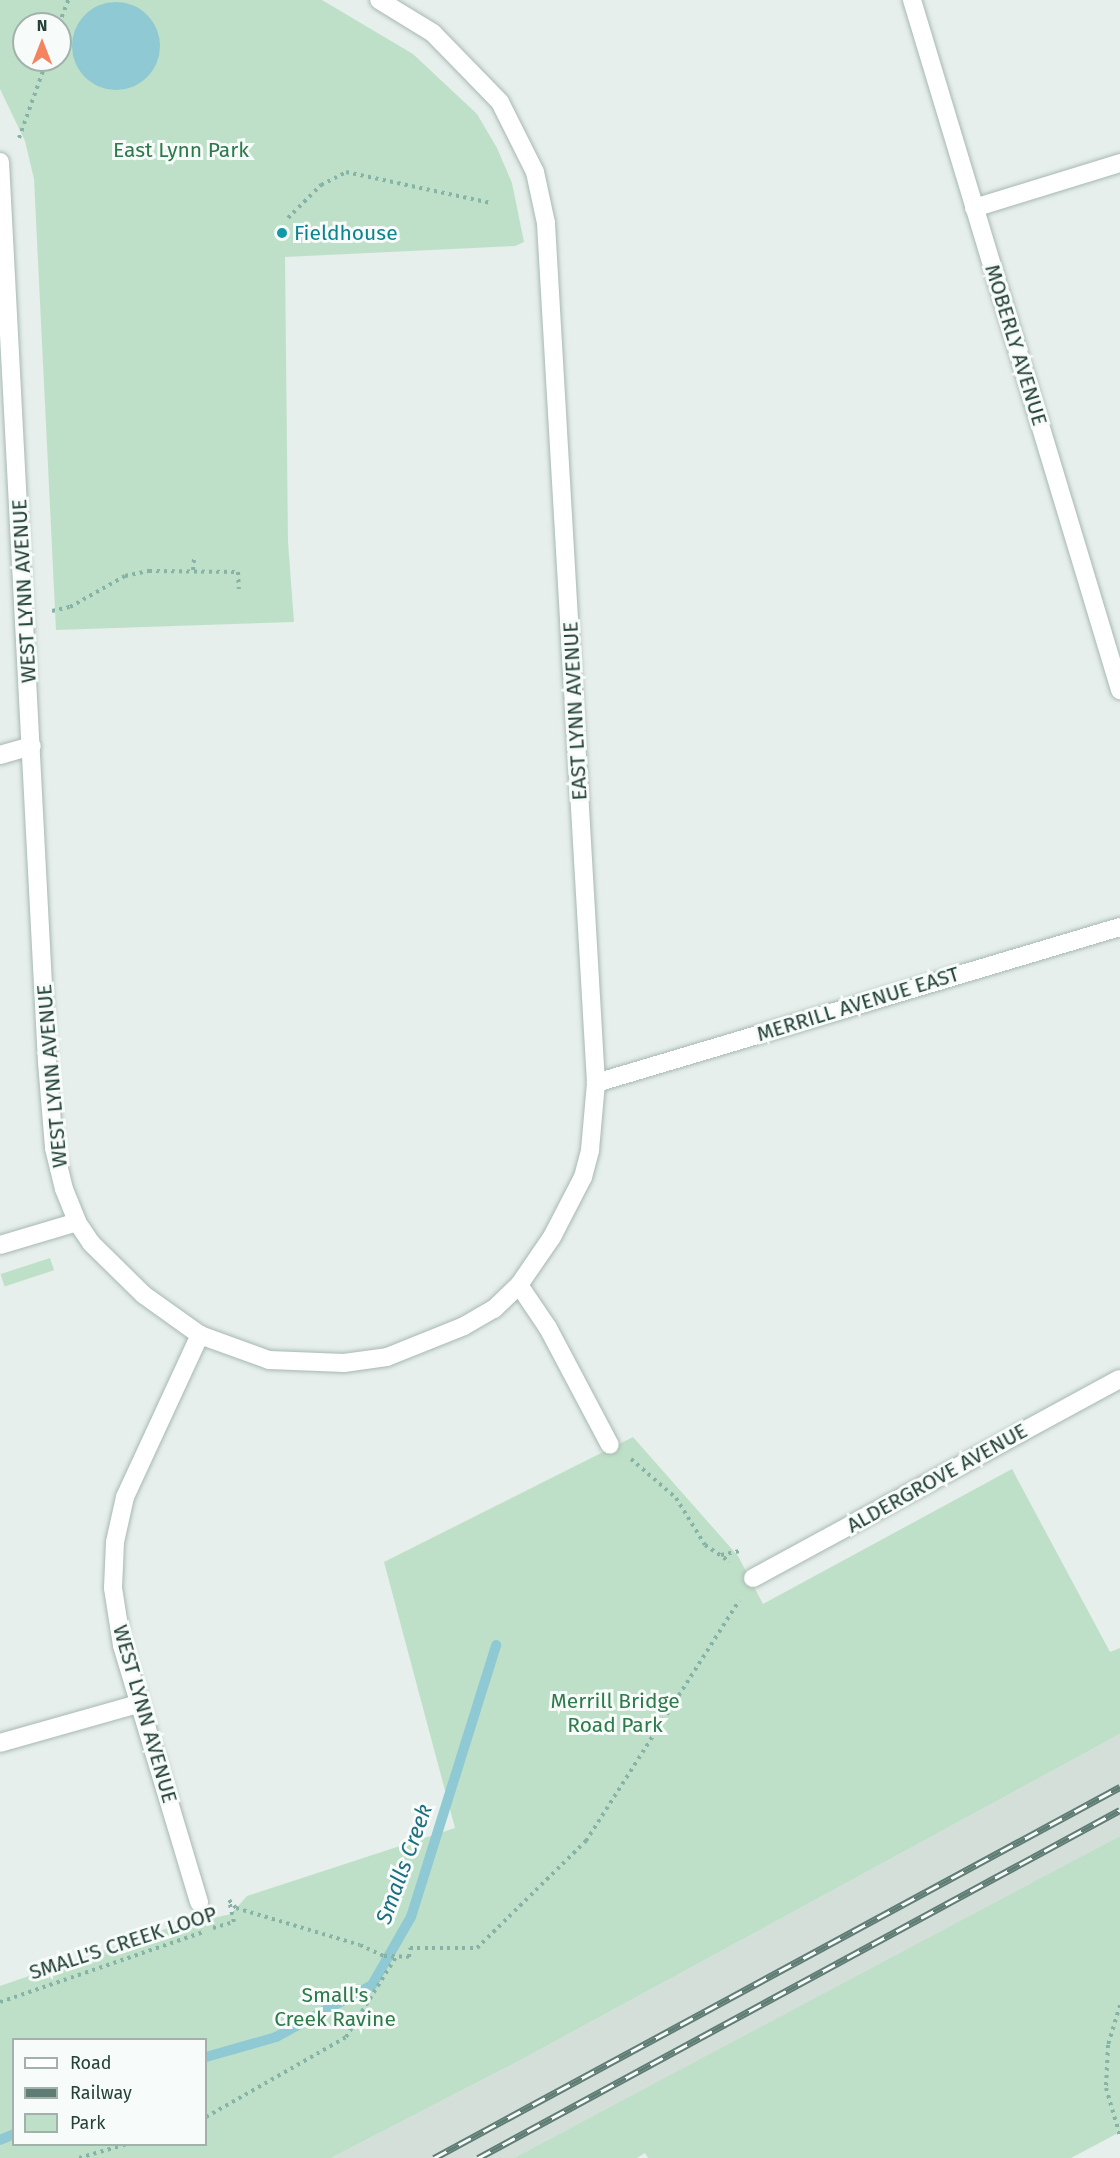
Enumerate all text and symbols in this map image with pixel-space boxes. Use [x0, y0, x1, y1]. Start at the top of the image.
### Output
north arrow [12, 12, 72, 72]
text: N [37, 16, 47, 35]
park label: East Lynn Park [113, 137, 249, 163]
place label: Fieldhouse [294, 220, 398, 246]
marker: Fieldhouse [275, 226, 289, 240]
street label: MOBERLY AVENUE [980, 261, 1052, 429]
street label: WEST LYNN AVENUE [7, 498, 41, 684]
street label: EAST LYNN AVENUE [558, 621, 592, 801]
street label: MERRILL AVENUE EAST [754, 961, 962, 1047]
street label: WEST LYNN AVENUE [31, 983, 73, 1169]
street label: ALDERGROVE AVENUE [842, 1418, 1032, 1538]
street label: WEST LYNN AVENUE [107, 1622, 183, 1806]
park label: Merrill Bridge Road Park [550, 1688, 680, 1738]
water label: Smalls Creek [370, 1800, 438, 1928]
street label: SMALL'S CREEK LOOP [26, 1901, 220, 1985]
park label: Small's Creek Ravine [274, 1982, 396, 2032]
legend [12, 2038, 207, 2146]
text: Road [70, 2052, 112, 2074]
text: Railway [70, 2082, 132, 2104]
text: Park [70, 2112, 105, 2134]

